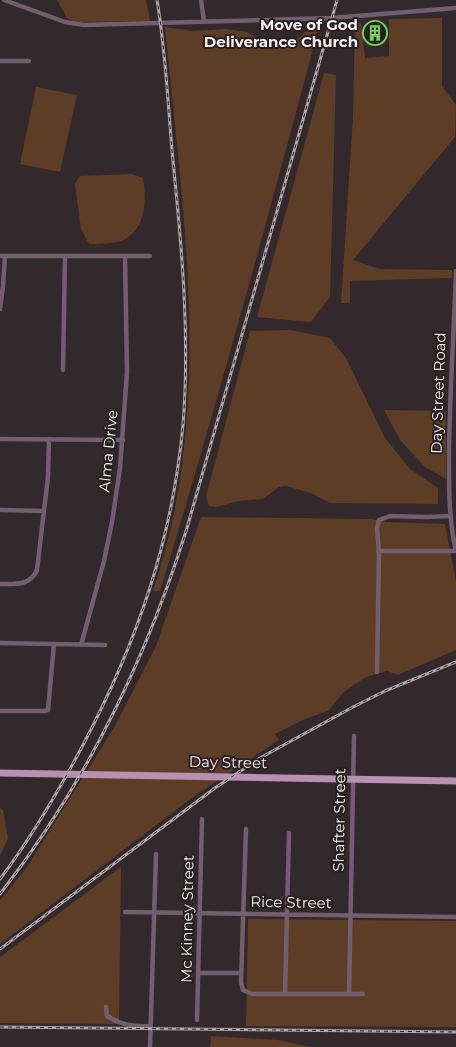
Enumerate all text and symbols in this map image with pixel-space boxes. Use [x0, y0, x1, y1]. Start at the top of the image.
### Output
place label: Move of God Deliverance Church [204, 15, 358, 51]
building icon: Move of God Deliverance Church [362, 20, 388, 46]
street label: Day Street Road [426, 332, 450, 454]
street label: Alma Drive [94, 409, 122, 493]
street label: Day Street [189, 752, 267, 772]
street label: Shafter Street [329, 768, 349, 872]
street label: Mc Kinney Street [176, 855, 198, 983]
street label: Rice Street [250, 892, 332, 912]

